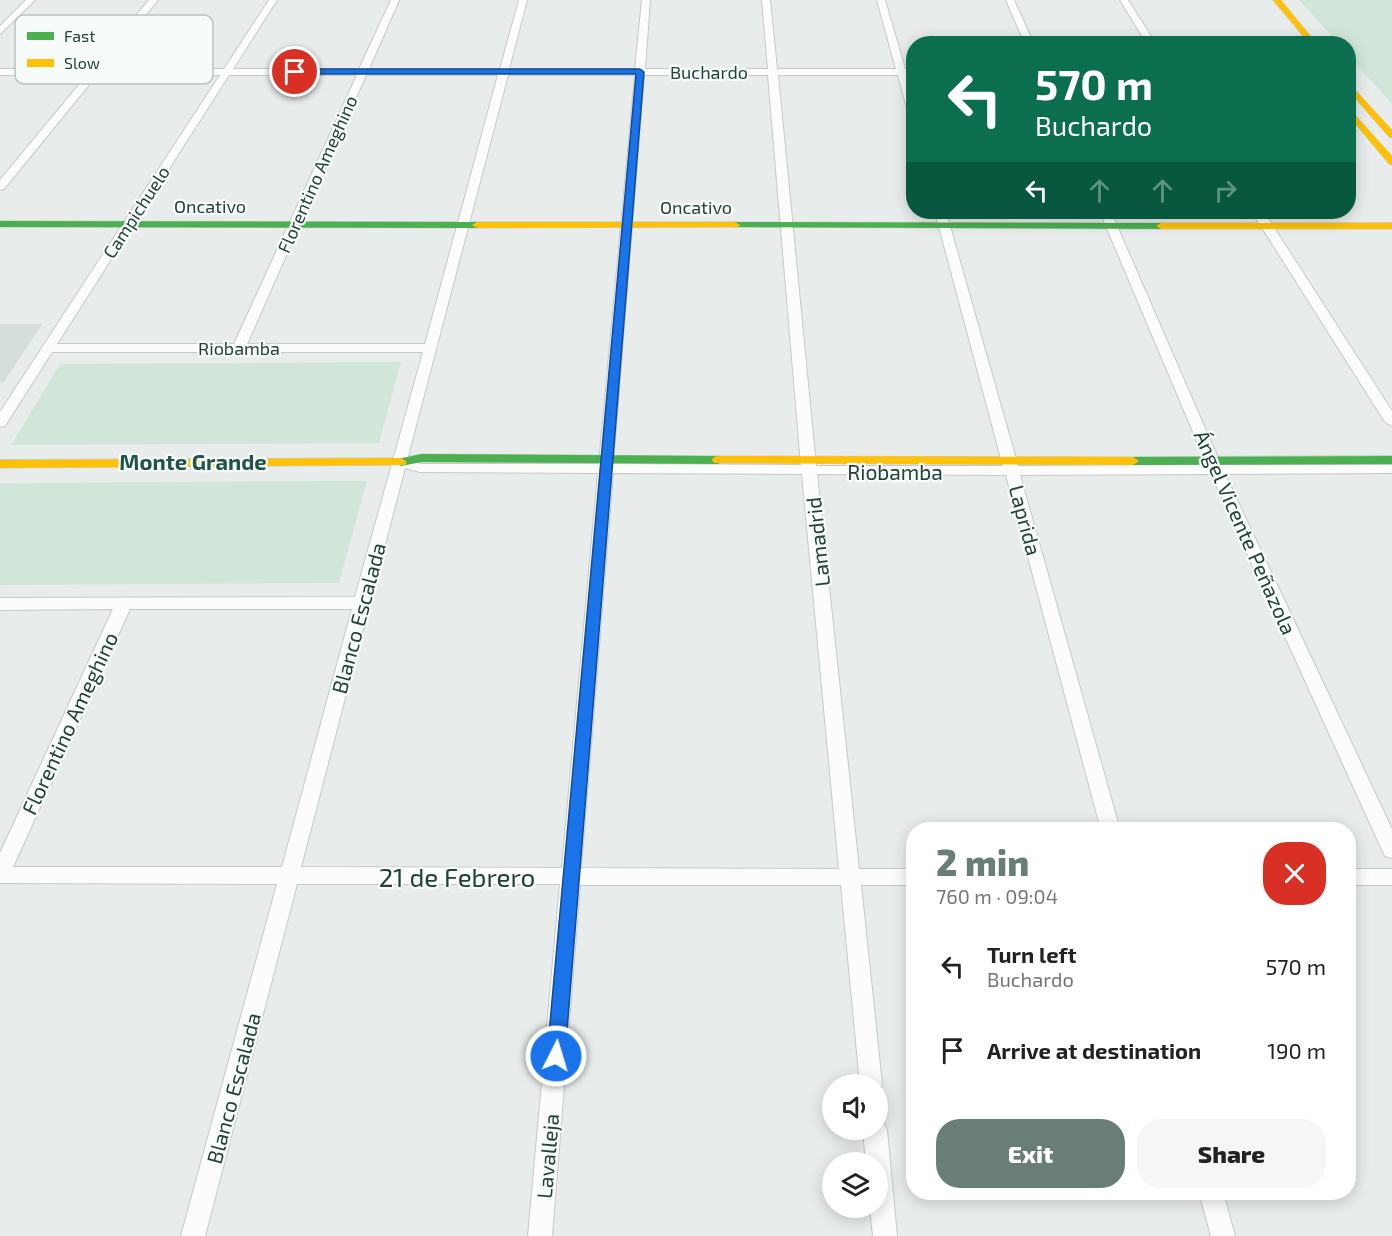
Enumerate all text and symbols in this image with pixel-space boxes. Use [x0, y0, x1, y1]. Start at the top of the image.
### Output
legend [15, 15, 213, 84]
text: Fast [64, 26, 95, 45]
pin [269, 46, 320, 97]
text: Slow [64, 53, 100, 72]
icon: arrive [278, 55, 311, 88]
text: 570 m [1035, 58, 1153, 108]
icon: left [936, 60, 1014, 138]
street label: Buchardo [670, 61, 748, 83]
street label: Florentino Ameghino [272, 92, 362, 256]
text: Buchardo [1035, 109, 1152, 141]
street label: Campichuelo [98, 162, 174, 262]
icon: left [1020, 174, 1053, 207]
icon: ahead [1083, 174, 1116, 207]
icon: ahead [1146, 174, 1179, 207]
icon: right [1209, 174, 1242, 207]
street label: Oncativo [174, 195, 246, 217]
street label: Oncativo [660, 196, 732, 218]
street label: Riobamba [198, 337, 280, 359]
street label: Ángel Vicente Peñazola [1190, 426, 1302, 638]
district label: Monte Grande [119, 448, 267, 474]
street label: Riobamba [847, 459, 943, 484]
street label: Laprida [1005, 482, 1047, 558]
street label: Lamadrid [800, 496, 834, 588]
street label: Blanco Escalada [326, 540, 390, 696]
street label: Florentino Ameghino [16, 628, 122, 818]
text: 2 min [936, 840, 1029, 883]
button: close [1263, 842, 1326, 905]
street label: 21 de Febrero [379, 861, 535, 892]
text: 760 m · 09:04 [936, 884, 1058, 908]
text: Turn left [987, 941, 1076, 967]
icon: left [936, 950, 969, 983]
text: 570 m [1265, 953, 1326, 979]
text: Buchardo [987, 967, 1074, 991]
street label: Blanco Escalada [201, 1010, 265, 1166]
position arrow [524, 1024, 588, 1088]
icon: arrive [936, 1034, 969, 1067]
text: Arrive at destination [987, 1037, 1201, 1063]
text: 190 m [1267, 1037, 1326, 1063]
map controls [822, 1074, 888, 1218]
button: sound [822, 1074, 888, 1140]
street label: Lavalleja [531, 1112, 564, 1200]
button: Exit [936, 1119, 1125, 1188]
button: Share [1137, 1119, 1326, 1188]
button: layers [822, 1152, 888, 1218]

